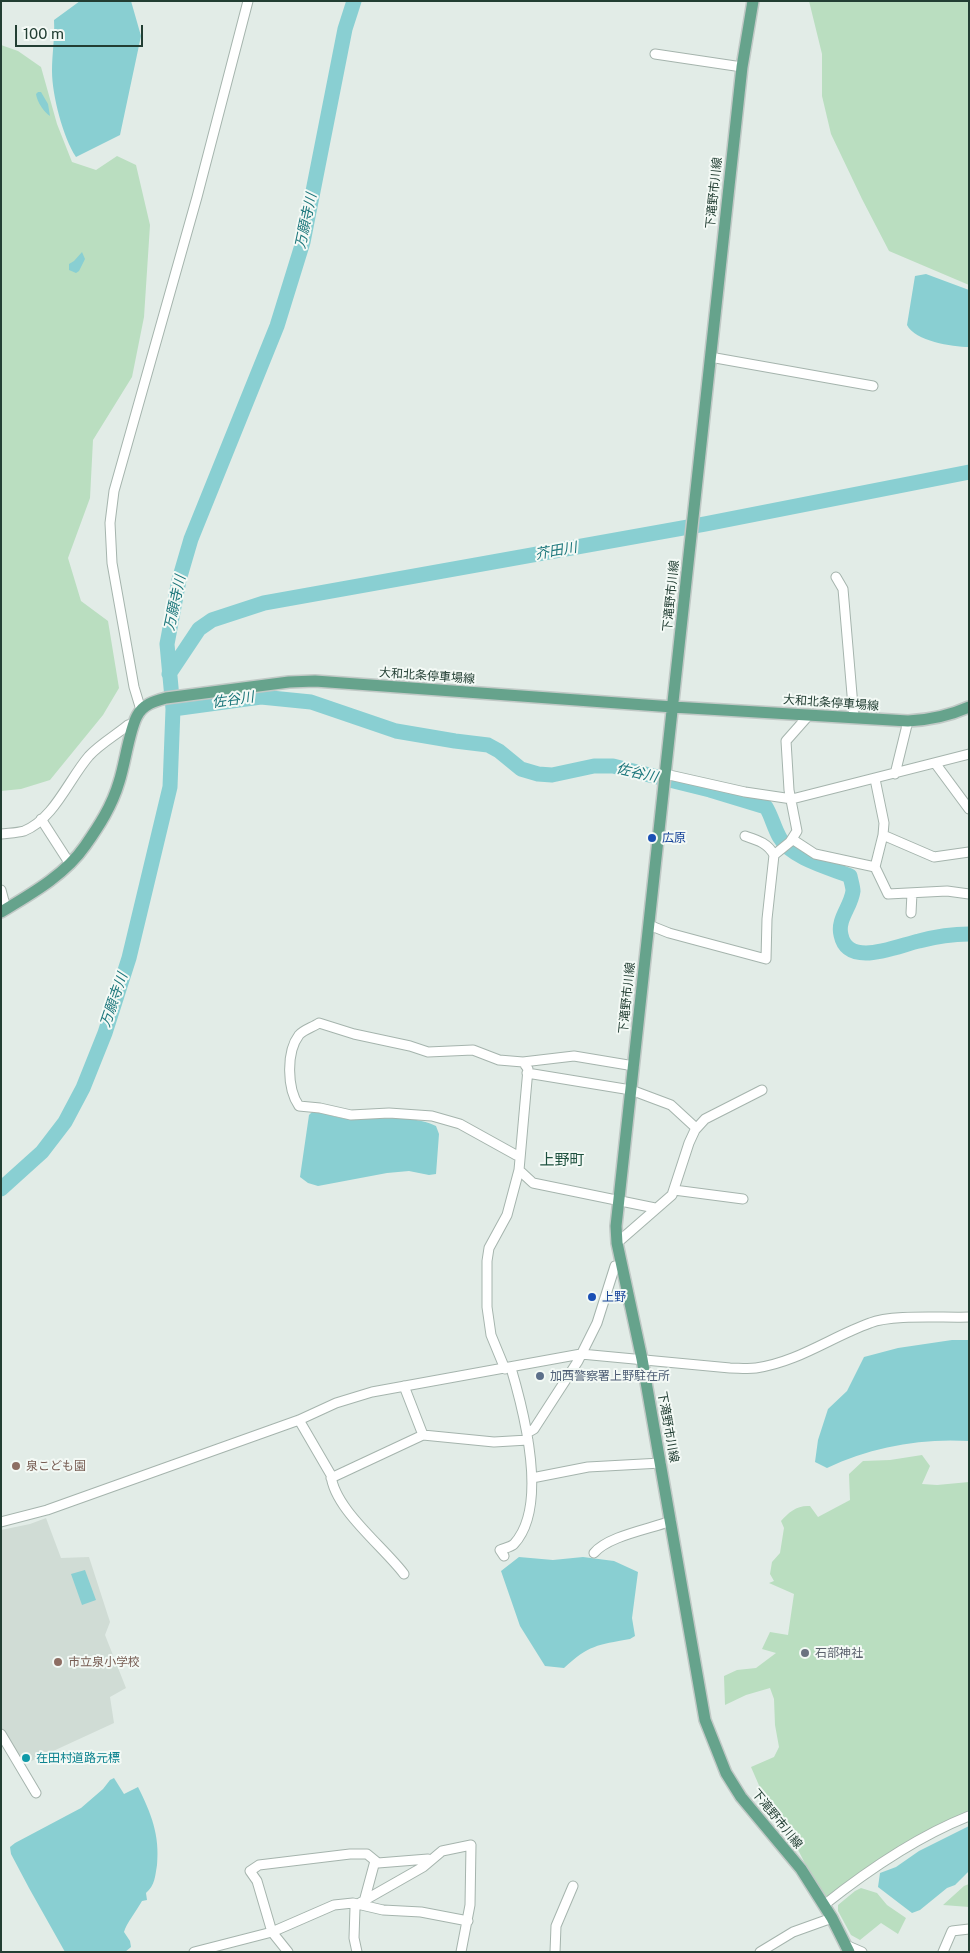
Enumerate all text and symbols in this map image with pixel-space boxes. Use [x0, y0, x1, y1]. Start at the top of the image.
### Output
scale bar [18, 15, 145, 47]
text: 100 m [23, 25, 64, 42]
street label: 下滝野市川線 [703, 156, 725, 230]
water label: 万願寺川 [292, 192, 320, 250]
water label: 芥田川 [534, 539, 578, 563]
street label: 下滝野市川線 [660, 559, 682, 633]
water label: 万願寺川 [161, 574, 189, 632]
street label: 大和北条停車場線 [379, 665, 475, 687]
water label: 佐谷川 [211, 689, 255, 711]
street label: 大和北条停車場線 [783, 692, 879, 714]
water label: 佐谷川 [615, 760, 659, 786]
place label: 広原 [662, 831, 686, 845]
marker: 広原 [646, 832, 658, 844]
street label: 下滝野市川線 [616, 961, 638, 1035]
water label: 万願寺川 [97, 971, 131, 1029]
district label: 上野町 [540, 1151, 584, 1169]
place label: 上野 [602, 1290, 626, 1304]
marker: 上野 [586, 1291, 598, 1303]
place label: 加西警察署上野駐在所 [550, 1369, 670, 1383]
marker: 加西警察署上野駐在所 [534, 1370, 546, 1382]
street label: 下滝野市川線 [655, 1390, 681, 1464]
place label: 泉こども園 [26, 1459, 86, 1473]
marker: 泉こども園 [10, 1460, 22, 1472]
place label: 石部神社 [815, 1646, 863, 1660]
marker: 石部神社 [799, 1647, 811, 1659]
place label: 市立泉小学校 [68, 1655, 140, 1669]
marker: 市立泉小学校 [52, 1656, 64, 1668]
place label: 在田村道路元標 [36, 1751, 120, 1765]
marker: 在田村道路元標 [20, 1752, 32, 1764]
street label: 下滝野市川線 [749, 1786, 805, 1852]

